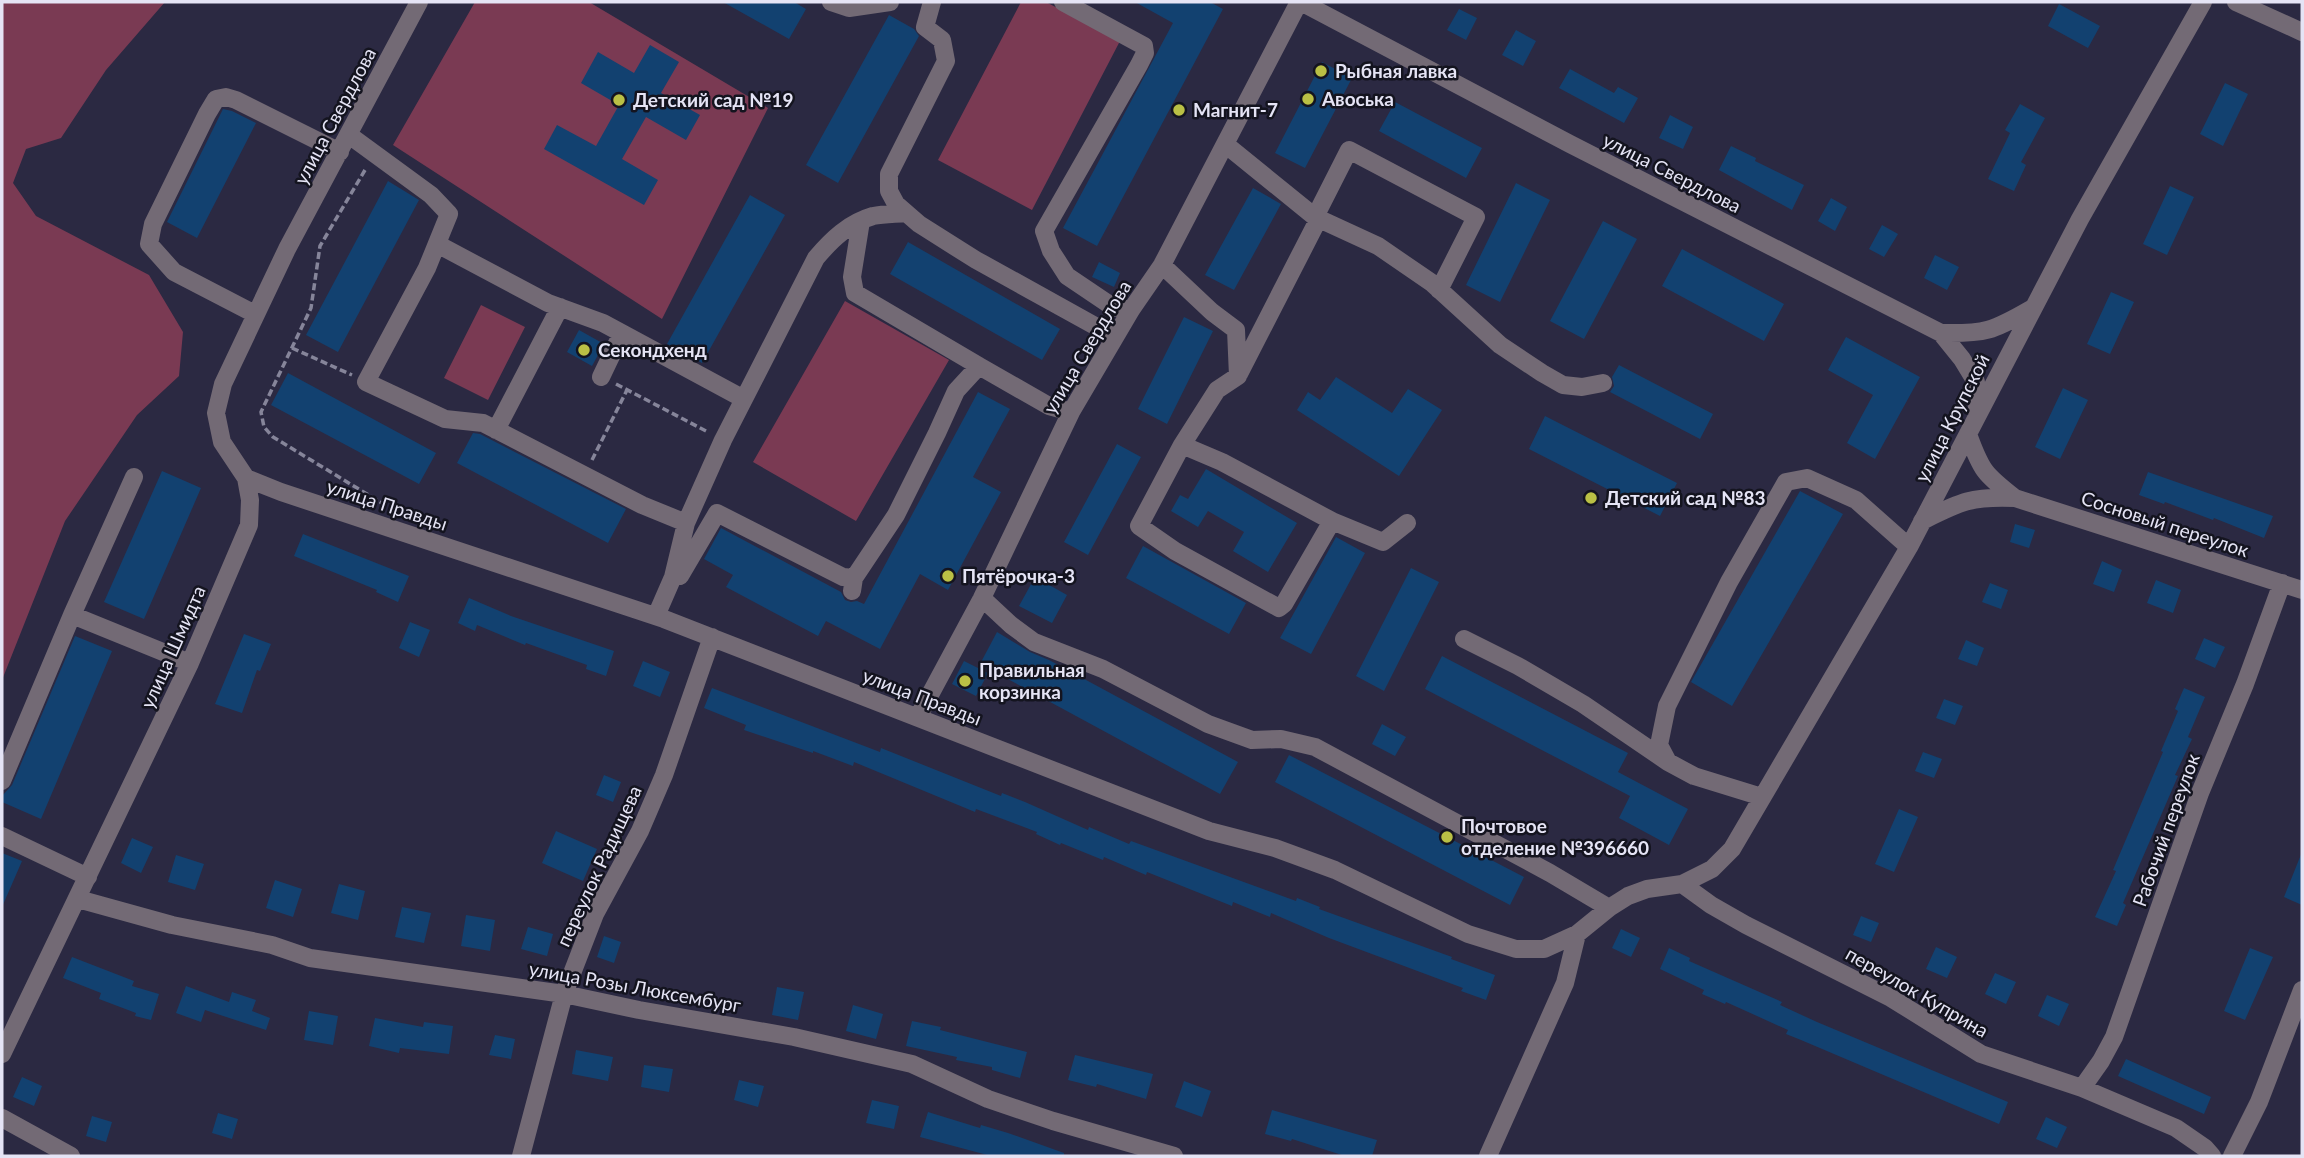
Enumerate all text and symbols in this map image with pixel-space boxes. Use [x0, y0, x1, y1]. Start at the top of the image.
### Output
street label: улица Свердлова [289, 43, 380, 188]
place label: Рыбная лавка [1335, 59, 1457, 82]
marker: Рыбная лавка [1313, 63, 1329, 79]
place label: Авоська [1321, 87, 1394, 110]
place label: Детский сад №19 [633, 88, 794, 111]
marker: Авоська [1300, 91, 1316, 107]
marker: Детский сад №19 [611, 92, 627, 108]
place label: Магнит-7 [1193, 98, 1278, 121]
marker: Магнит-7 [1171, 102, 1187, 118]
street label: улица Свердлова [1599, 128, 1745, 217]
street label: улица Свердлова [1038, 276, 1135, 418]
place label: Секондхенд [598, 338, 707, 361]
marker: Секондхенд [576, 342, 592, 358]
street label: улица Крупской [1909, 350, 1994, 486]
street label: улица Правды [324, 474, 450, 535]
place label: Детский сад №83 [1605, 486, 1766, 509]
street label: Сосновый переулок [2079, 486, 2252, 561]
marker: Детский сад №83 [1583, 490, 1599, 506]
place label: Пятёрочка-3 [962, 564, 1075, 587]
marker: Пятёрочка-3 [940, 568, 956, 584]
street label: улица Шмидта [135, 582, 210, 712]
place label: Правильная корзинка [979, 658, 1085, 703]
street label: улица Правды [859, 663, 985, 730]
marker: Правильная корзинка [957, 673, 973, 689]
street label: Рабочий переулок [2127, 750, 2204, 909]
street label: переулок Радищева [551, 782, 646, 950]
place label: Почтовое отделение №396660 [1461, 814, 1649, 859]
marker: Почтовое отделение №396660 [1439, 829, 1455, 845]
street label: переулок Куприна [1842, 941, 1993, 1042]
street label: улица Розы Люксембург [527, 957, 743, 1016]

